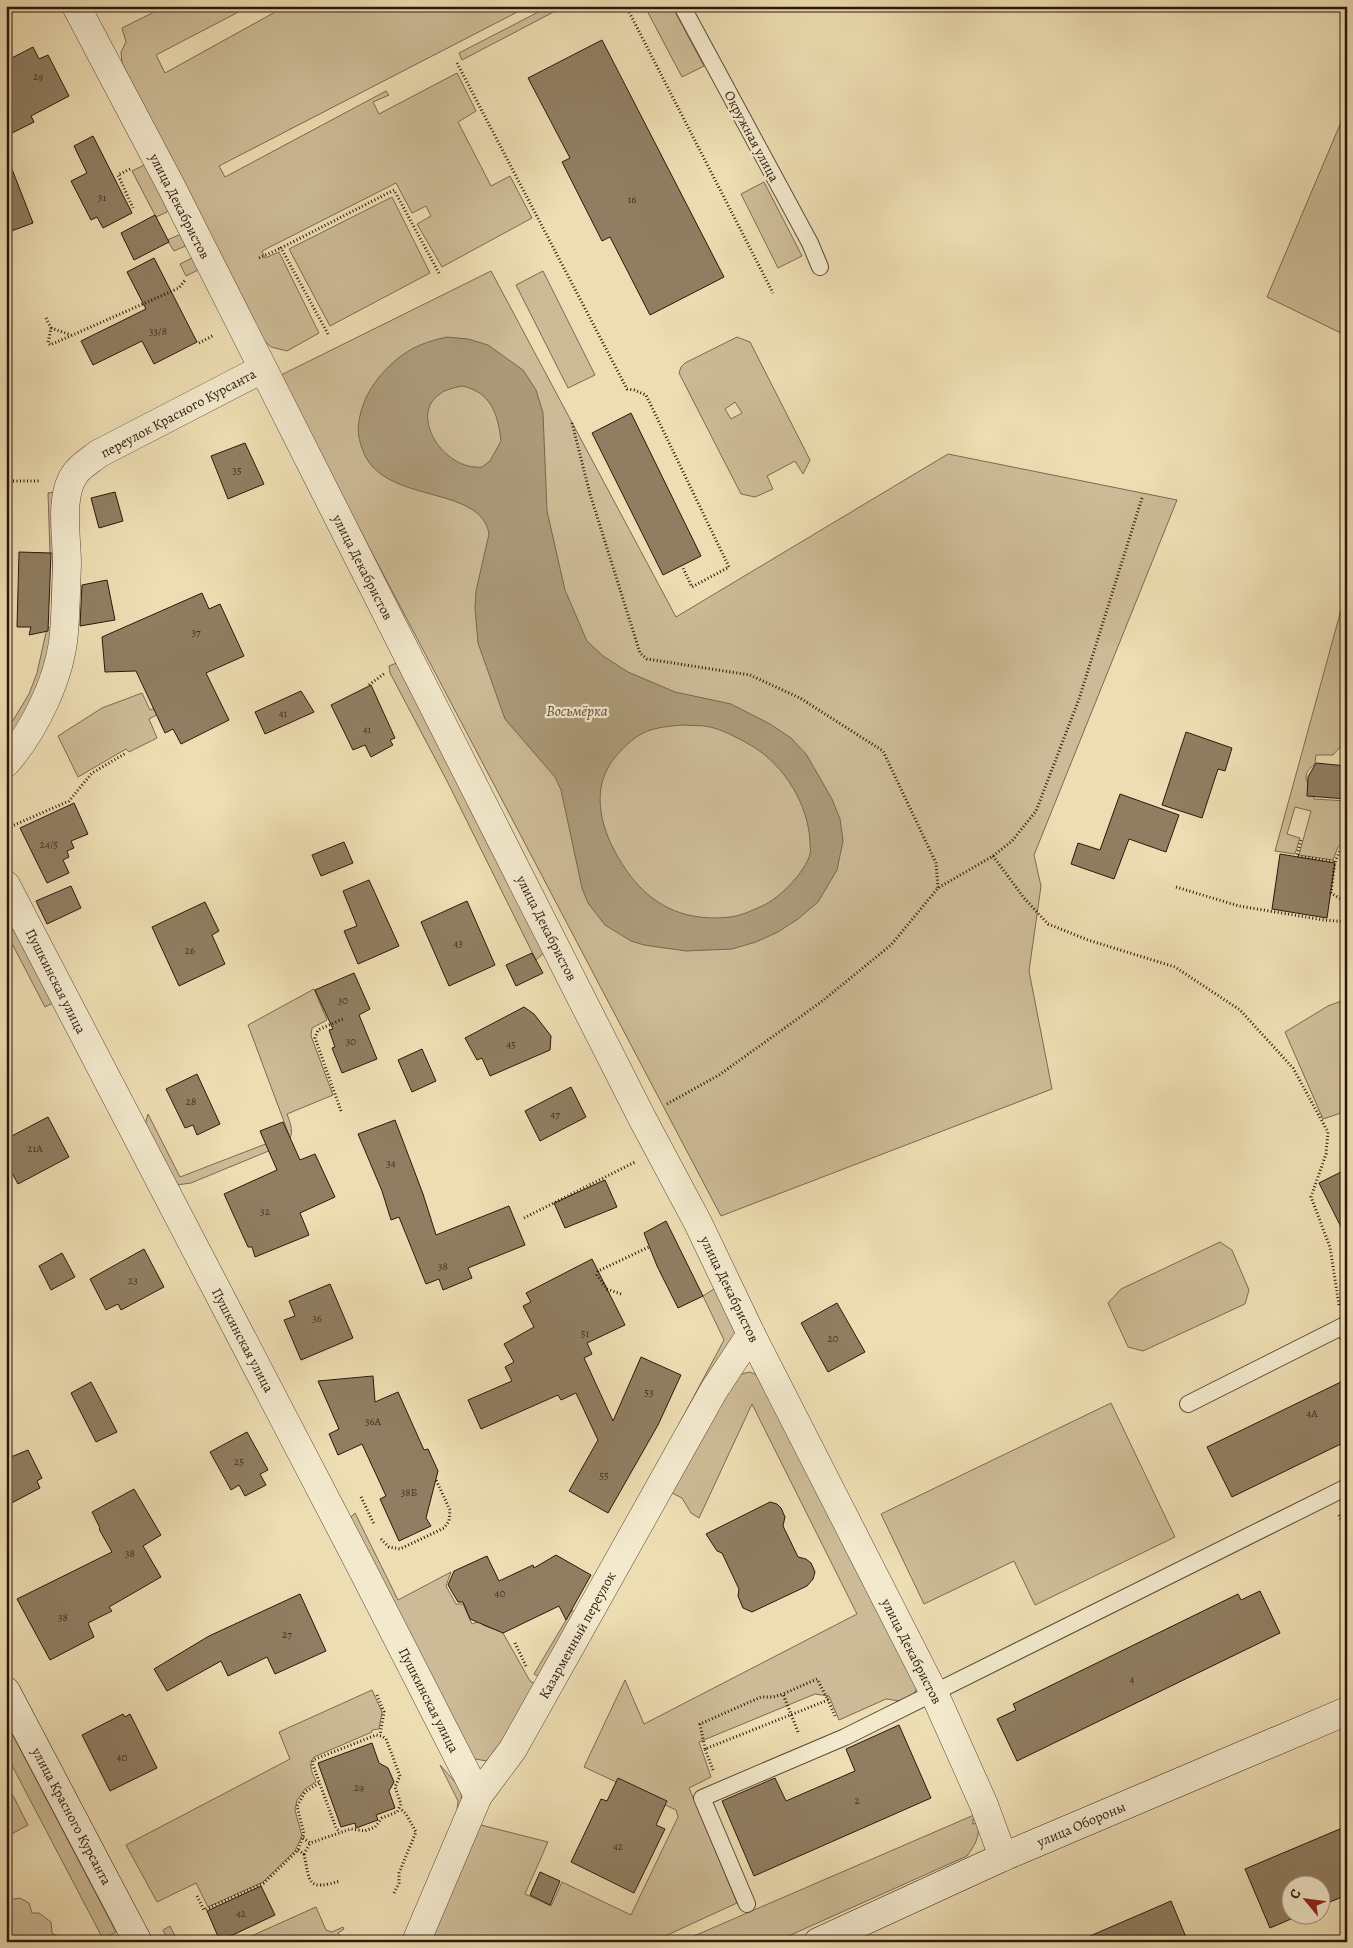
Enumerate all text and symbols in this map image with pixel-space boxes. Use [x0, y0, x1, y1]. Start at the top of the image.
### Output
house number: 29 [33, 69, 43, 84]
street label: Окружная улица [719, 87, 784, 186]
street label: улица Декабристов [144, 149, 215, 263]
house number: 31 [98, 190, 106, 205]
house number: 16 [628, 192, 636, 207]
house number: 33/8 [149, 324, 167, 339]
street label: переулок Красного Курсанта [97, 364, 260, 463]
house number: 35 [232, 463, 242, 478]
street label: улица Декабристов [327, 510, 398, 624]
house number: 37 [191, 625, 201, 640]
water label: Восьмёрка [546, 701, 608, 721]
house number: 41 [279, 706, 288, 721]
house number: 41 [363, 722, 372, 737]
house number: 24/5 [40, 837, 59, 852]
street label: улица Декабристов [511, 871, 582, 985]
street label: Пушкинская улица [21, 925, 91, 1038]
house number: 43 [453, 936, 463, 951]
house number: 26 [185, 943, 195, 958]
house number: 30 [338, 993, 348, 1008]
house number: 30 [346, 1034, 356, 1049]
house number: 45 [506, 1037, 516, 1052]
house number: 28 [186, 1094, 196, 1109]
house number: 47 [550, 1107, 560, 1122]
house number: 21А [27, 1141, 43, 1156]
house number: 34 [386, 1156, 396, 1171]
house number: 32 [260, 1204, 270, 1219]
street label: улица Декабристов [695, 1232, 764, 1346]
house number: 38 [438, 1259, 448, 1274]
house number: 23 [128, 1273, 138, 1288]
street label: Пушкинская улица [207, 1285, 278, 1396]
house number: 36 [312, 1311, 322, 1326]
house number: 51 [581, 1326, 589, 1341]
house number: 20 [827, 1331, 839, 1346]
house number: 53 [644, 1385, 654, 1400]
house number: 4А [1306, 1406, 1318, 1421]
house number: 36А [365, 1414, 382, 1429]
house number: 25 [234, 1454, 244, 1469]
house number: 55 [599, 1468, 609, 1483]
house number: 38Б [401, 1485, 417, 1500]
house number: 38 [125, 1546, 135, 1561]
street label: Казарменный переулок [534, 1568, 620, 1702]
house number: 40 [495, 1586, 506, 1601]
street label: улица Декабристов [876, 1594, 947, 1708]
house number: 38 [58, 1610, 68, 1625]
house number: 27 [282, 1627, 292, 1642]
street label: Пушкинская улица [394, 1644, 464, 1757]
house number: 4 [1130, 1672, 1135, 1687]
street label: улица Красного Курсанта [27, 1743, 116, 1889]
house number: 40 [117, 1750, 128, 1765]
house number: 29 [354, 1780, 364, 1795]
house number: 2 [854, 1793, 860, 1808]
street label: улица Обороны [1033, 1797, 1128, 1852]
house number: 42 [613, 1839, 623, 1854]
north arrow [1280, 1876, 1330, 1926]
text: С [1285, 1885, 1306, 1902]
house number: 42 [236, 1906, 246, 1921]

